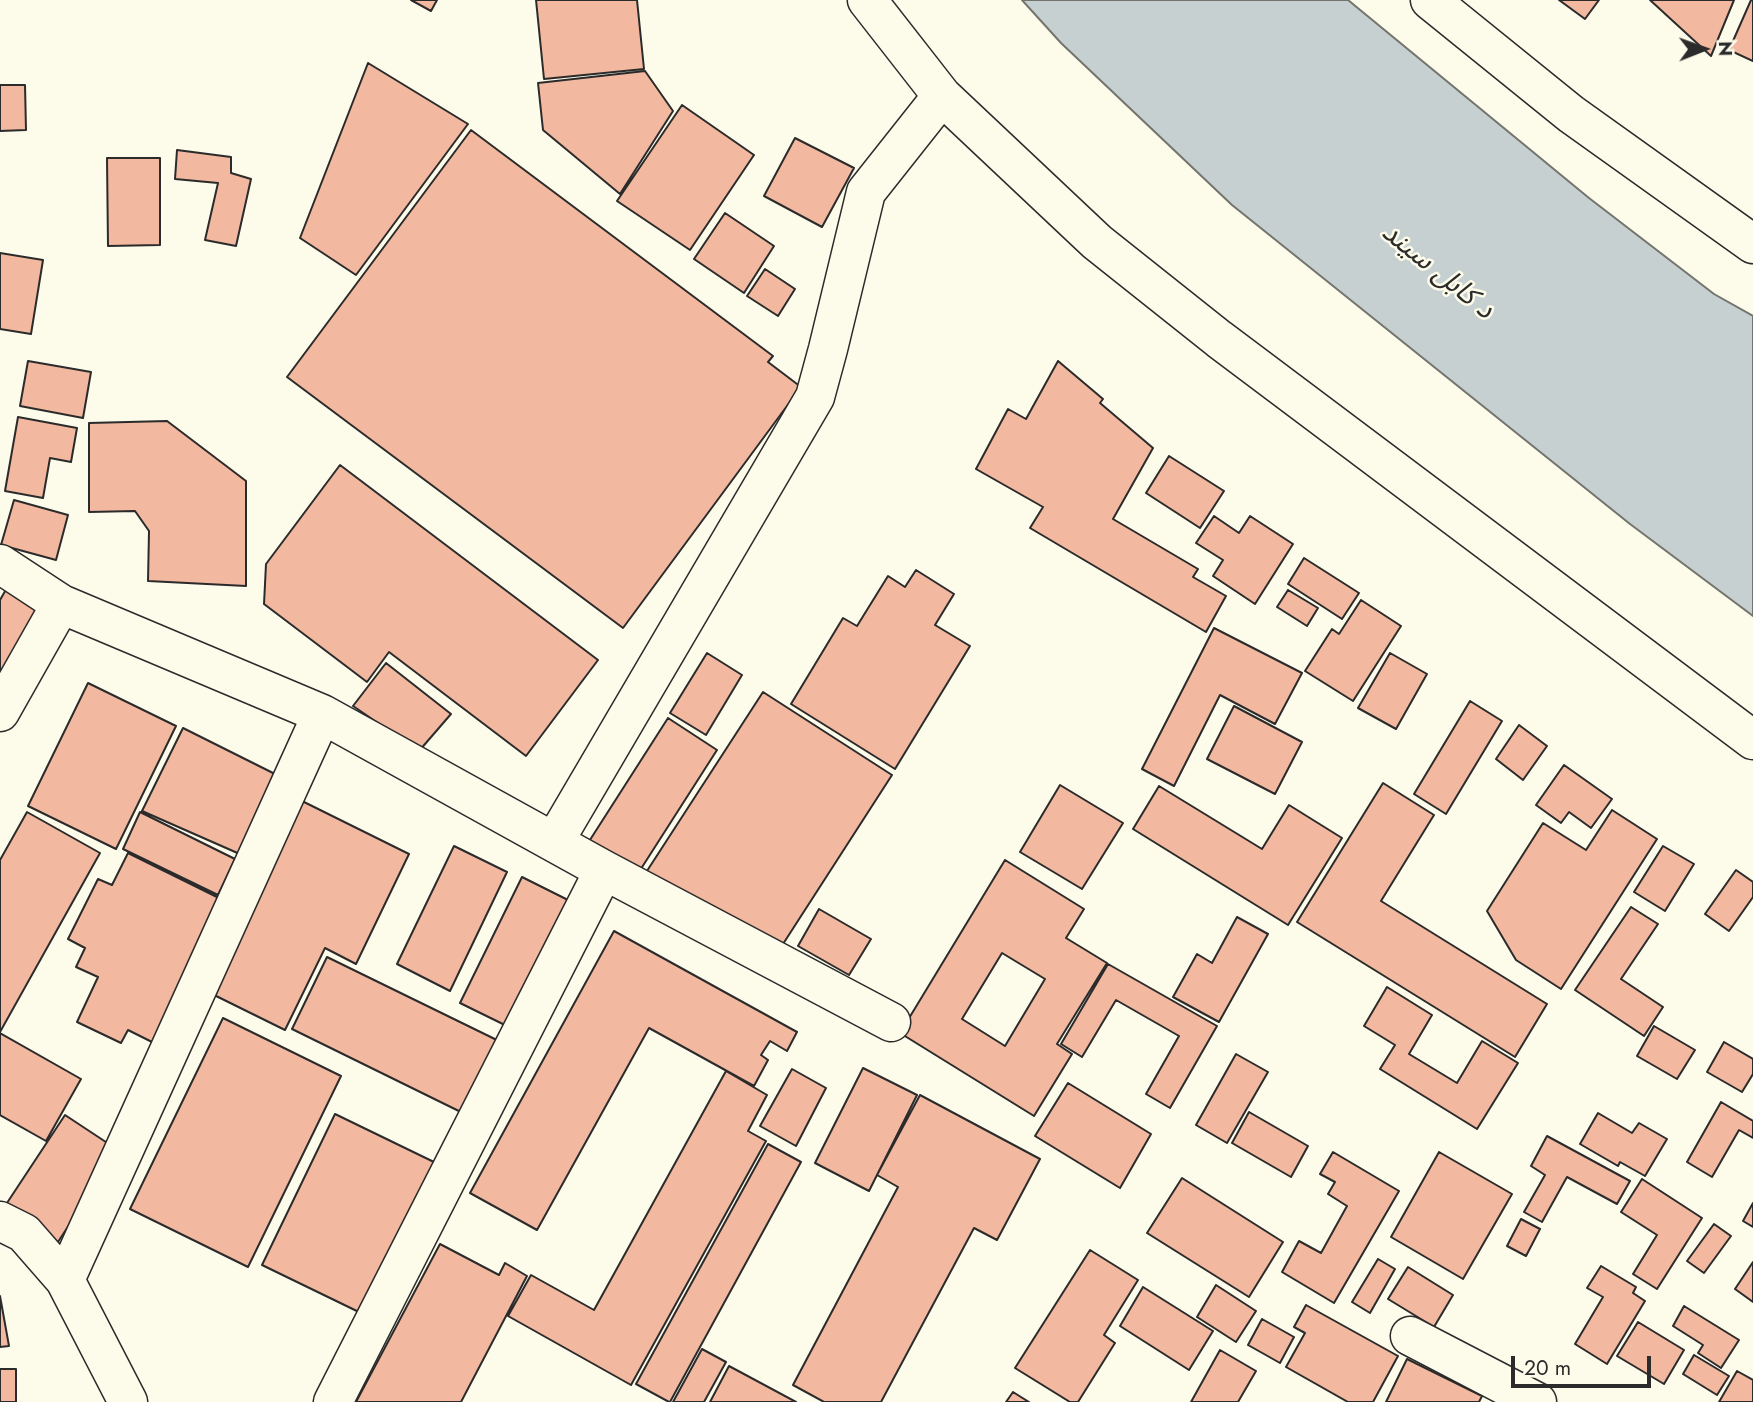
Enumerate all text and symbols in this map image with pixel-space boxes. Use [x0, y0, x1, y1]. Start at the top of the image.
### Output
north arrow [1669, 14, 1739, 84]
text: N [1712, 41, 1739, 56]
water label: د کابل سيند [1374, 217, 1500, 327]
scale bar [1515, 1342, 1655, 1386]
text: 20 m [1524, 1353, 1571, 1383]

